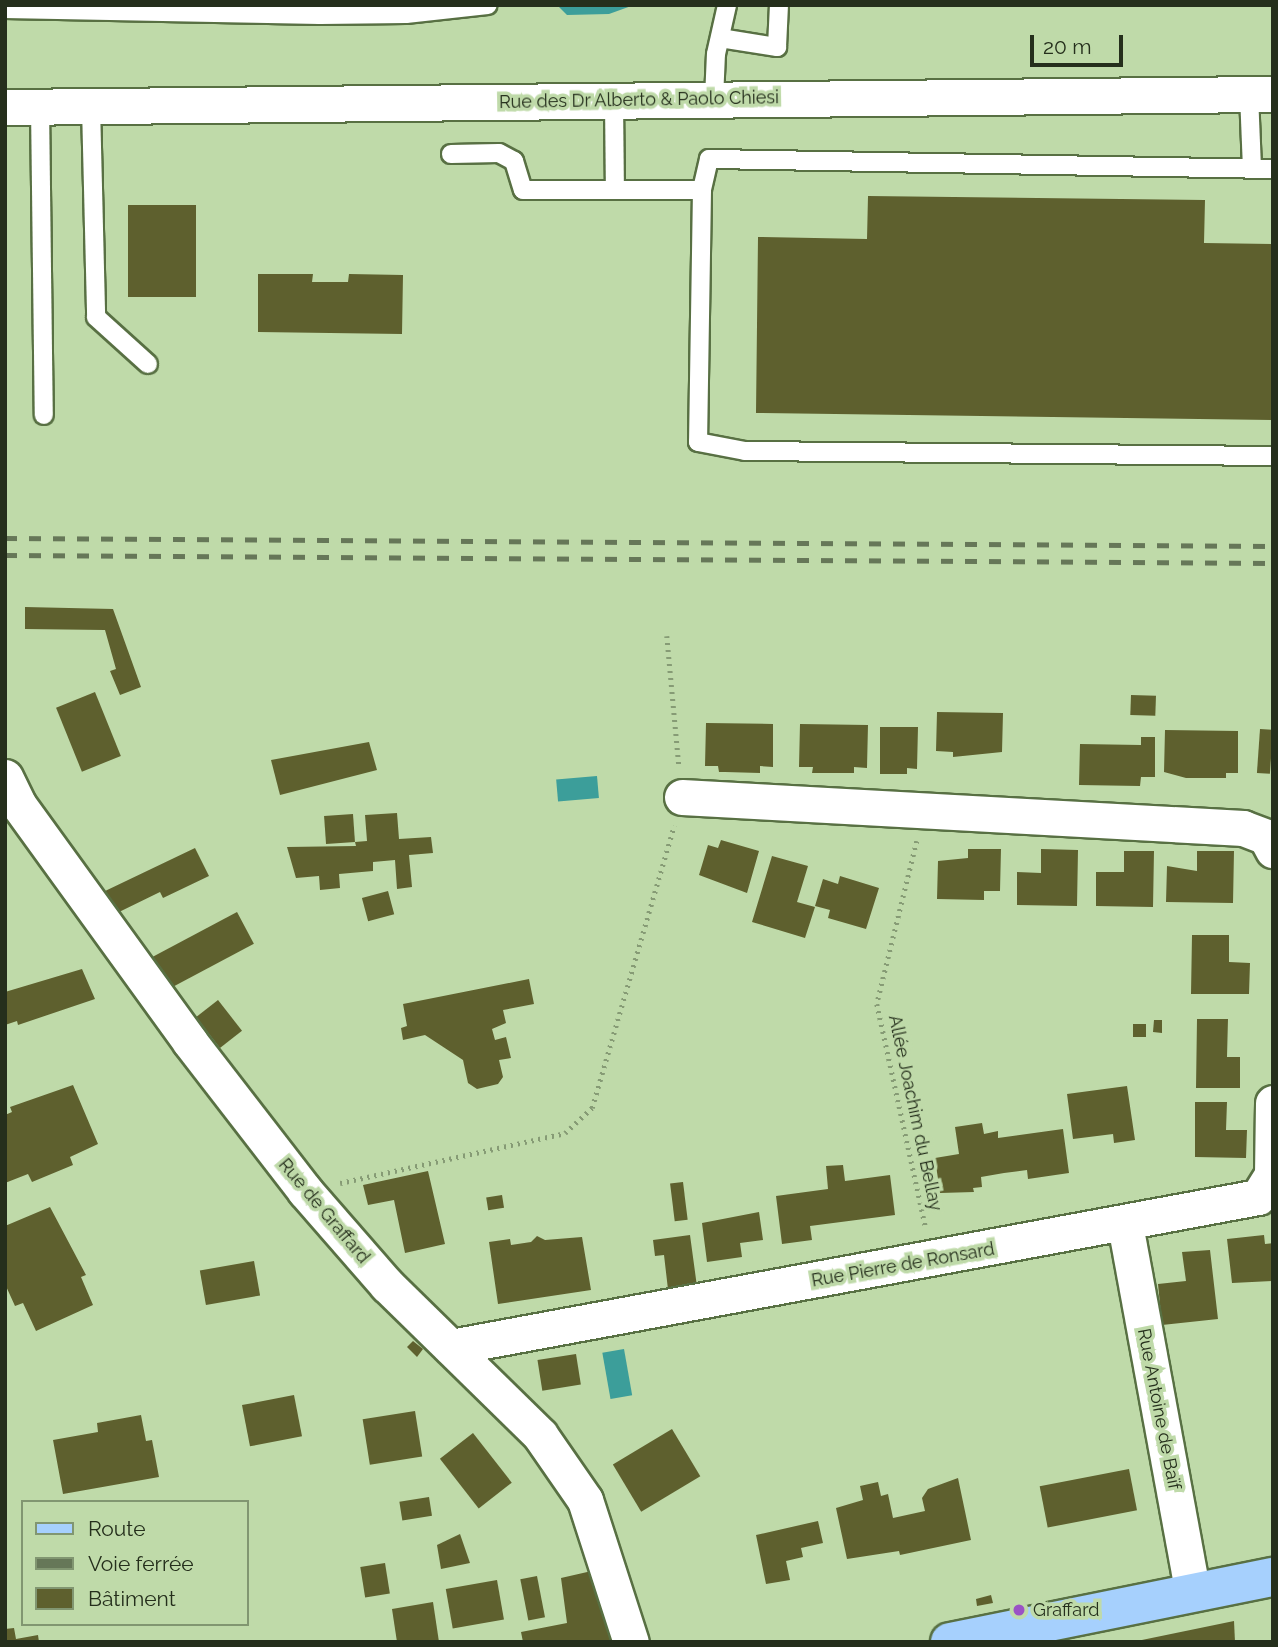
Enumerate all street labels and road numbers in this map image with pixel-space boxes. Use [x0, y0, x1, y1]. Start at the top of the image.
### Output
street label: Rue des Dr Alberto & Paolo Chiesi [498, 87, 780, 113]
street label: Allée Joachim du Bellay [884, 1013, 946, 1213]
street label: Rue de Graffard [274, 1154, 374, 1268]
street label: Rue Pierre de Ronsard [810, 1238, 996, 1292]
street label: Rue Antoine de Baïf [1133, 1326, 1185, 1492]

